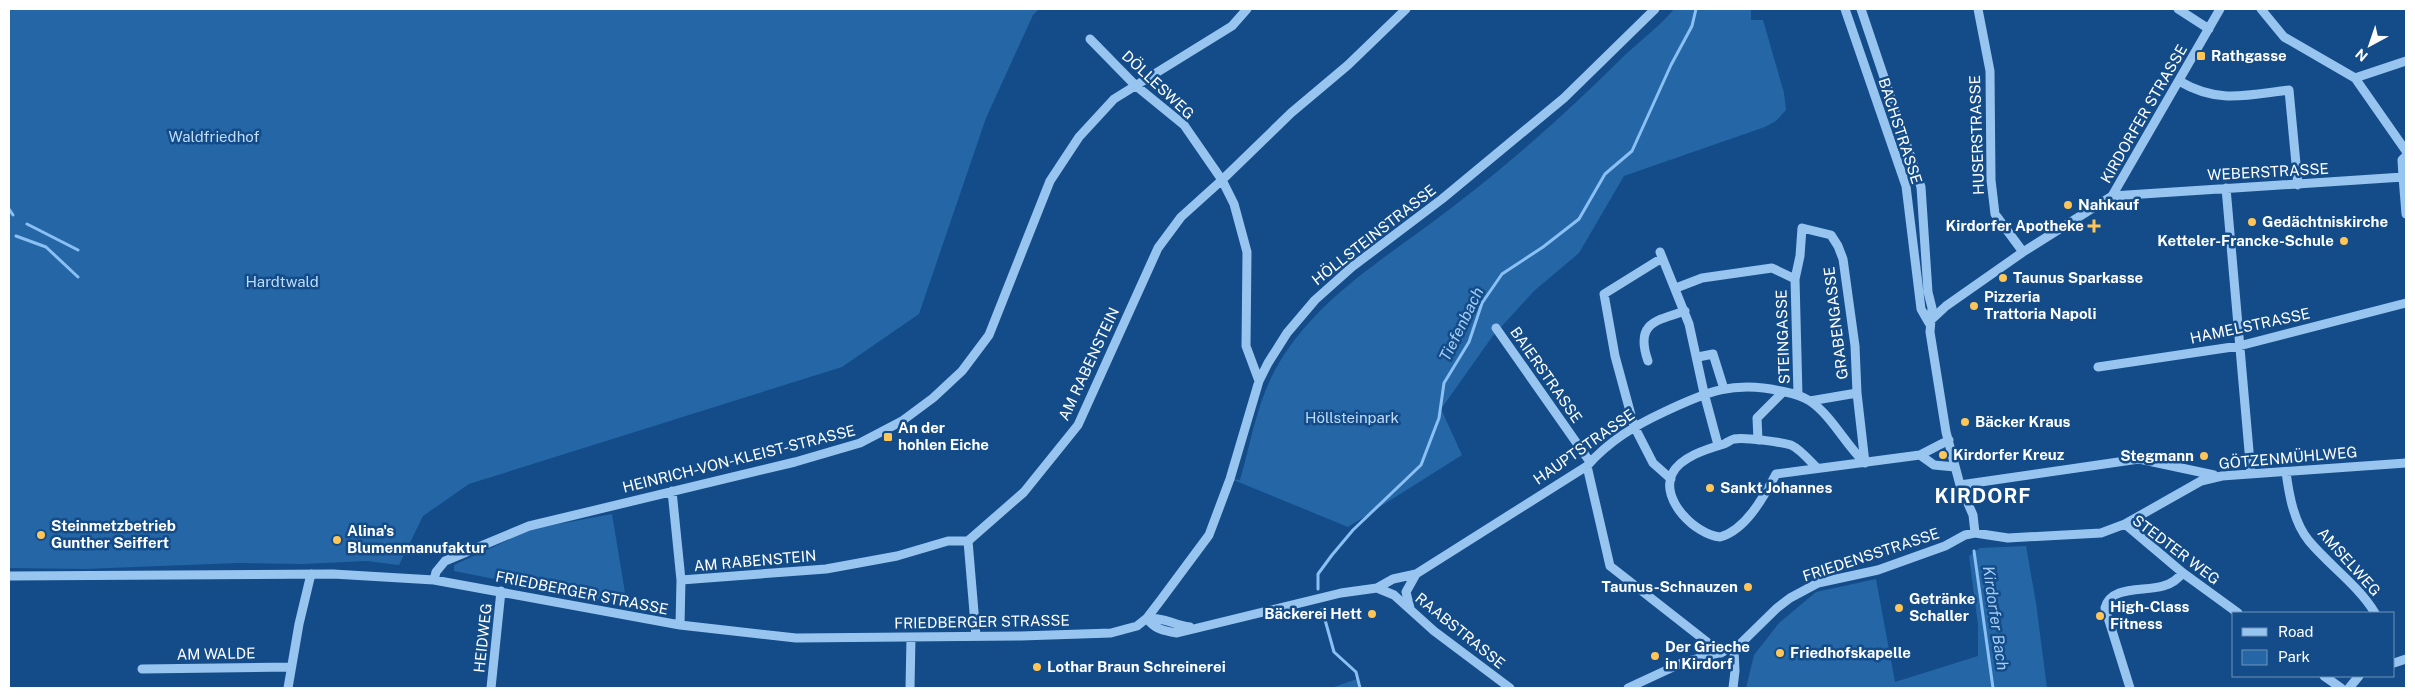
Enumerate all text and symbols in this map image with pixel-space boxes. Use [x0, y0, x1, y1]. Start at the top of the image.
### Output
north arrow [2345, 20, 2395, 70]
street label: KIRDORFER STRASSE [2097, 41, 2190, 186]
text: N [2352, 45, 2371, 65]
street label: DÖLLESWEG [1119, 46, 1199, 122]
place label: Rathgasse [2211, 47, 2287, 64]
marker: Rathgasse [2195, 50, 2207, 62]
street label: HUSERSTRASSE [1966, 75, 1987, 195]
street label: BACHSTRASSE [1875, 76, 1926, 186]
park label: Waldfriedhof [169, 128, 259, 145]
street label: WEBERSTRASSE [2207, 160, 2329, 183]
street label: HÖLLSTEINSTRASSE [1308, 180, 1439, 288]
place label: Nahkauf [2078, 196, 2139, 213]
marker: Nahkauf [2062, 199, 2074, 211]
place label: Gedächtniskirche [2262, 213, 2388, 230]
marker: Gedächtniskirche [2246, 216, 2258, 228]
place label: Kirdorfer Apotheke [1946, 217, 2084, 234]
marker: Kirdorfer Apotheke [2088, 220, 2100, 232]
place label: Ketteler-Francke-Schule [2157, 232, 2334, 249]
marker: Ketteler-Francke-Schule [2338, 235, 2350, 247]
street label: GRABENGASSE [1820, 266, 1851, 381]
place label: Taunus Sparkasse [2013, 269, 2143, 286]
marker: Taunus Sparkasse [1997, 272, 2009, 284]
park label: Hardtwald [245, 273, 319, 290]
water label: Tiefenbach [1435, 284, 1488, 364]
place label: Pizzeria Trattoria Napoli [1984, 288, 2096, 322]
street label: STEINGASSE [1772, 289, 1793, 385]
marker: Pizzeria Trattoria Napoli [1968, 300, 1980, 312]
street label: AM RABENSTEIN [1055, 304, 1122, 423]
street label: HAMELSTRASSE [2188, 304, 2312, 347]
street label: BAIERSTRASSE [1507, 324, 1586, 426]
street label: HAUPTSTRASSE [1530, 405, 1637, 488]
park label: Höllsteinpark [1305, 409, 1399, 426]
place label: Bäcker Kraus [1975, 413, 2071, 430]
marker: Bäcker Kraus [1959, 416, 1971, 428]
place label: An der hohlen Eiche [898, 419, 989, 453]
street label: HEINRICH-VON-KLEIST-STRASSE [621, 421, 857, 496]
marker: An der hohlen Eiche [882, 431, 894, 443]
street label: GÖTZENMÜHLWEG [2218, 442, 2358, 472]
place label: Kirdorfer Kreuz [1953, 446, 2064, 463]
place label: Stegmann [2120, 447, 2194, 464]
marker: Kirdorfer Kreuz [1937, 449, 1949, 461]
marker: Stegmann [2198, 450, 2210, 462]
place label: Sankt Johannes [1720, 479, 1832, 496]
marker: Sankt Johannes [1704, 482, 1716, 494]
district label: KIRDORF [1934, 484, 2032, 508]
street label: STEDTER WEG [2129, 511, 2223, 588]
place label: Steinmetzbetrieb Gunther Seiffert [51, 517, 176, 551]
place label: Alina's Blumenmanufaktur [347, 522, 486, 556]
street label: FRIEDENSSTRASSE [1800, 524, 1941, 585]
street label: AMSELWEG [2314, 524, 2384, 599]
marker: Steinmetzbetrieb Gunther Seiffert [35, 529, 47, 541]
marker: Alina's Blumenmanufaktur [331, 534, 343, 546]
street label: AM RABENSTEIN [693, 547, 817, 574]
water label: Kirdorfer Bach [1979, 565, 2012, 672]
street label: FRIEDBERGER STRASSE [494, 567, 670, 618]
place label: Taunus-Schnauzen [1602, 578, 1738, 595]
marker: Taunus-Schnauzen [1742, 581, 1754, 593]
street label: RAABSTRASSE [1412, 589, 1509, 672]
place label: Getränke Schaller [1909, 590, 1975, 624]
place label: High-Class Fitness [2110, 598, 2190, 632]
street label: HEIDWEG [470, 602, 495, 674]
marker: Getränke Schaller [1893, 602, 1905, 614]
place label: Bäckerei Hett [1264, 605, 1362, 622]
marker: Bäckerei Hett [1366, 608, 1378, 620]
marker: High-Class Fitness [2094, 610, 2106, 622]
street label: FRIEDBERGER STRASSE [894, 611, 1070, 632]
legend [2232, 612, 2395, 677]
text: Road [2278, 623, 2314, 640]
place label: Der Grieche in Kirdorf [1665, 638, 1750, 672]
street label: AM WALDE [176, 644, 256, 663]
place label: Friedhofskapelle [1790, 644, 1911, 661]
marker: Friedhofskapelle [1774, 647, 1786, 659]
text: Park [2278, 648, 2310, 665]
marker: Der Grieche in Kirdorf [1649, 650, 1661, 662]
place label: Lothar Braun Schreinerei [1047, 658, 1226, 675]
marker: Lothar Braun Schreinerei [1031, 661, 1043, 673]

